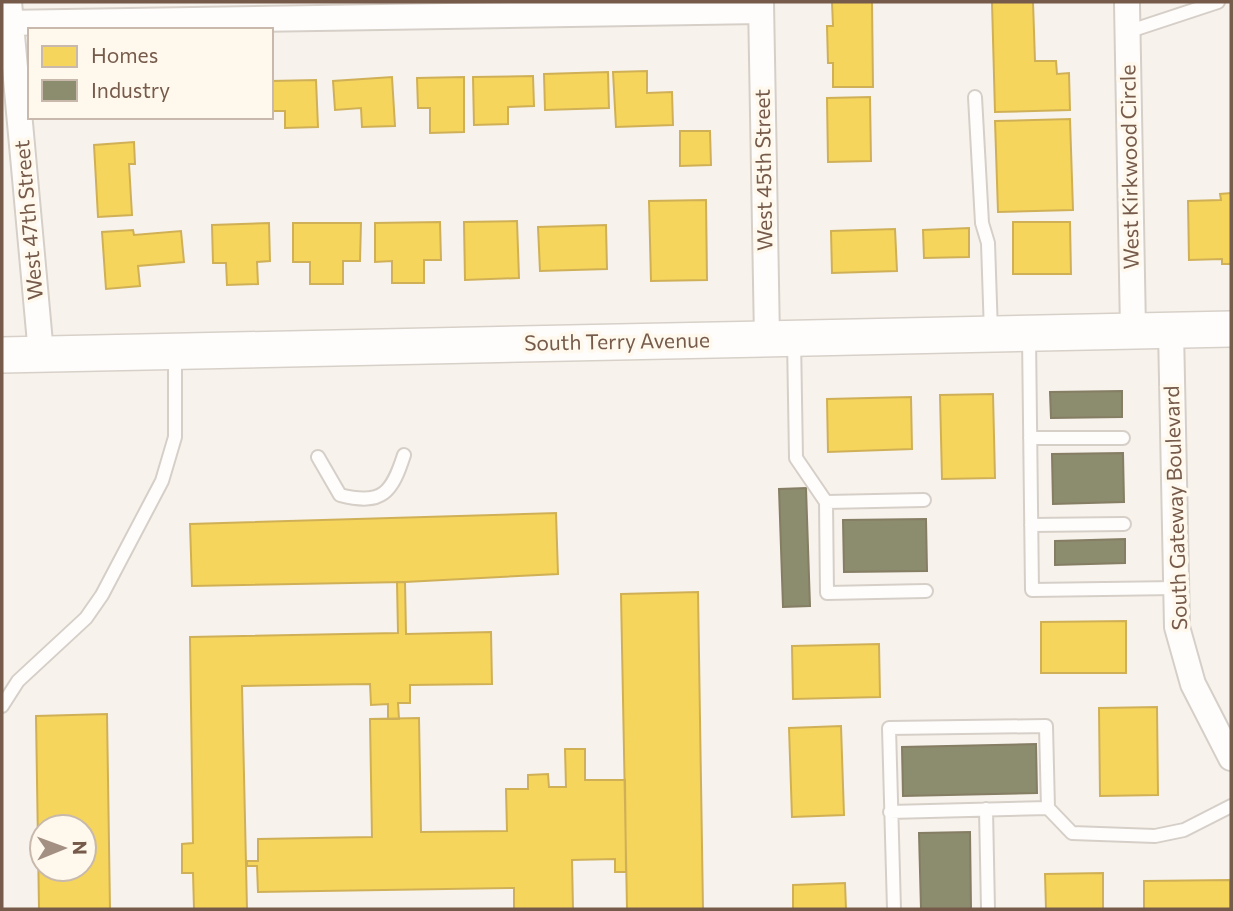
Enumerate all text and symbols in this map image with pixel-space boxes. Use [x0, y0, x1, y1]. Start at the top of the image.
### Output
legend [28, 28, 273, 119]
text: Homes [91, 42, 158, 67]
street label: West Kirkwood Circle [1114, 64, 1143, 270]
text: Industry [91, 77, 170, 102]
street label: West 45th Street [749, 89, 776, 251]
street label: West 47th Street [8, 139, 47, 301]
street label: South Terry Avenue [524, 326, 710, 355]
street label: South Gateway Boulevard [1158, 385, 1191, 631]
north arrow [28, 813, 98, 883]
text: N [69, 840, 92, 855]

